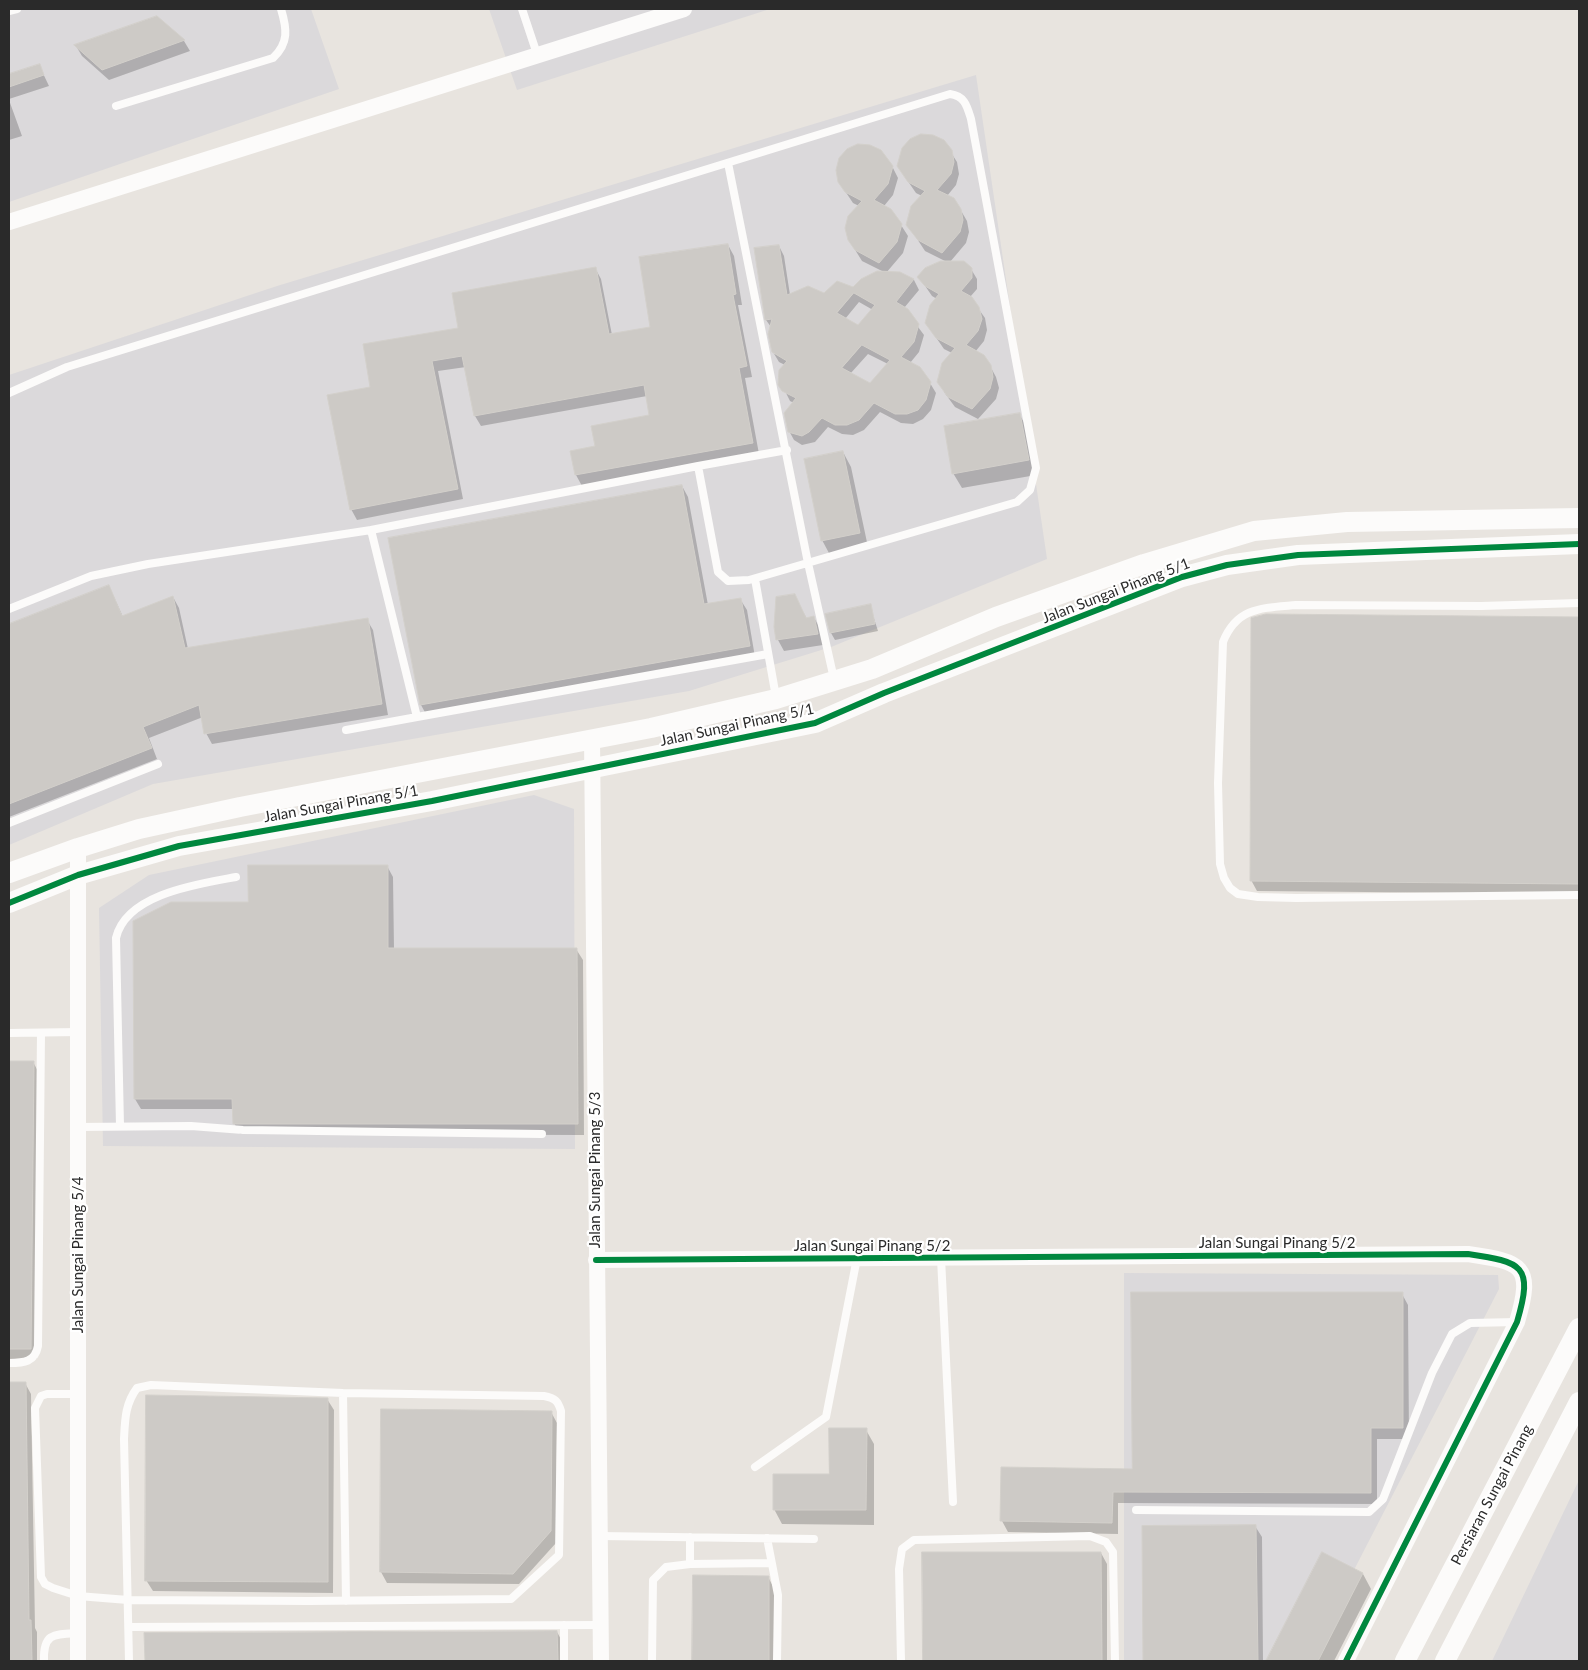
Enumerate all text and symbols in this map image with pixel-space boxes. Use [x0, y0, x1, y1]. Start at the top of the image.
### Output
street label: Jalan Sungai Pinang 5/1 [1040, 555, 1192, 627]
street label: Jalan Sungai Pinang 5/1 [658, 700, 816, 750]
street label: Jalan Sungai Pinang 5/1 [262, 782, 420, 826]
street label: Jalan Sungai Pinang 5/3 [586, 1092, 604, 1248]
street label: Jalan Sungai Pinang 5/4 [69, 1177, 87, 1333]
street label: Jalan Sungai Pinang 5/2 [1199, 1234, 1355, 1252]
street label: Jalan Sungai Pinang 5/2 [794, 1237, 950, 1255]
street label: Persiaran Sungai Pinang [1447, 1422, 1537, 1568]

